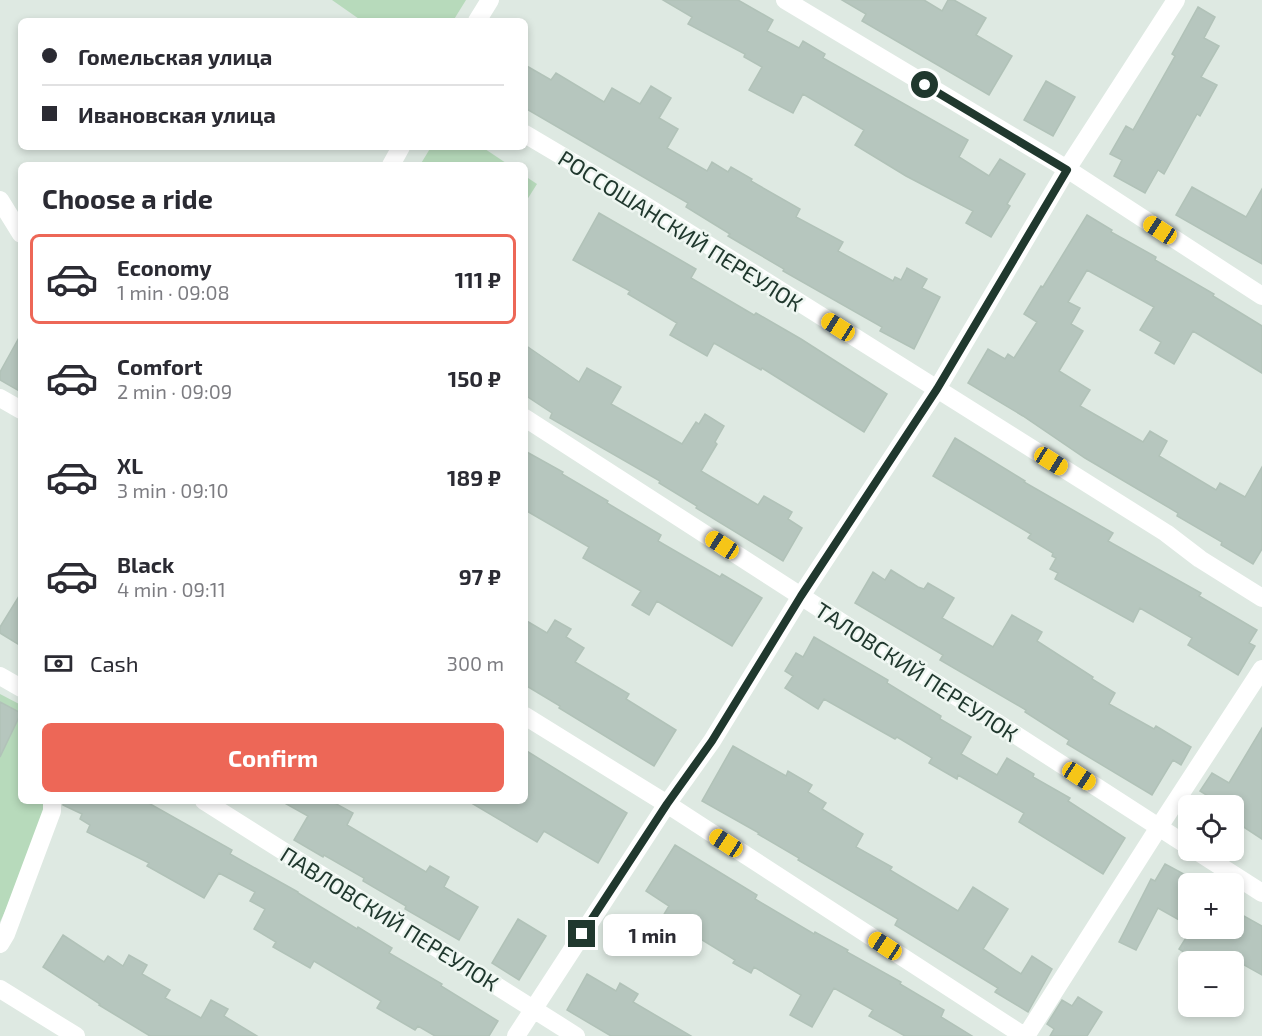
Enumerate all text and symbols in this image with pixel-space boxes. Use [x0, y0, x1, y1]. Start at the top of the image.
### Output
text: Гомельская улица [78, 43, 272, 69]
route start [911, 71, 938, 98]
text: Ивановская улица [78, 101, 276, 127]
street label: РОССОШАНСКИЙ ПЕРЕУЛОК [554, 144, 808, 316]
text: Choose a ride [42, 182, 213, 214]
car [1140, 213, 1180, 247]
icon: car [45, 252, 99, 306]
text: Economy [117, 254, 212, 280]
text: 111 ₽ [455, 266, 501, 292]
text: 1 min · 09:08 [117, 280, 230, 304]
car [818, 310, 858, 344]
icon: car [45, 351, 99, 405]
text: Comfort [117, 353, 202, 379]
text: 150 ₽ [448, 365, 501, 391]
text: 2 min · 09:09 [117, 379, 232, 403]
car [1031, 444, 1071, 478]
icon: car [45, 450, 99, 504]
text: XL [117, 452, 143, 478]
text: 189 ₽ [447, 464, 501, 490]
text: 3 min · 09:10 [117, 478, 229, 502]
car [702, 528, 742, 562]
icon: car [45, 549, 99, 603]
text: Black [117, 551, 174, 577]
text: 97 ₽ [459, 563, 501, 589]
text: 4 min · 09:11 [117, 577, 226, 601]
street label: ТАЛОВСКИЙ ПЕРЕУЛОК [811, 596, 1023, 746]
icon: cash [42, 647, 75, 680]
text: Cash [90, 650, 139, 676]
text: 300 m [447, 651, 504, 675]
button: Confirm [42, 723, 504, 792]
car [1059, 759, 1099, 793]
map controls [1178, 795, 1244, 1017]
button: locate [1178, 795, 1244, 861]
car [706, 826, 746, 860]
street label: ПАВЛОВСКИЙ ПЕРЕУЛОК [276, 840, 504, 996]
button: + [1178, 873, 1244, 939]
callout: 1 min [603, 913, 702, 955]
route end [568, 920, 595, 947]
text: 1 min [628, 923, 677, 947]
car [865, 929, 905, 963]
button: − [1178, 951, 1244, 1017]

